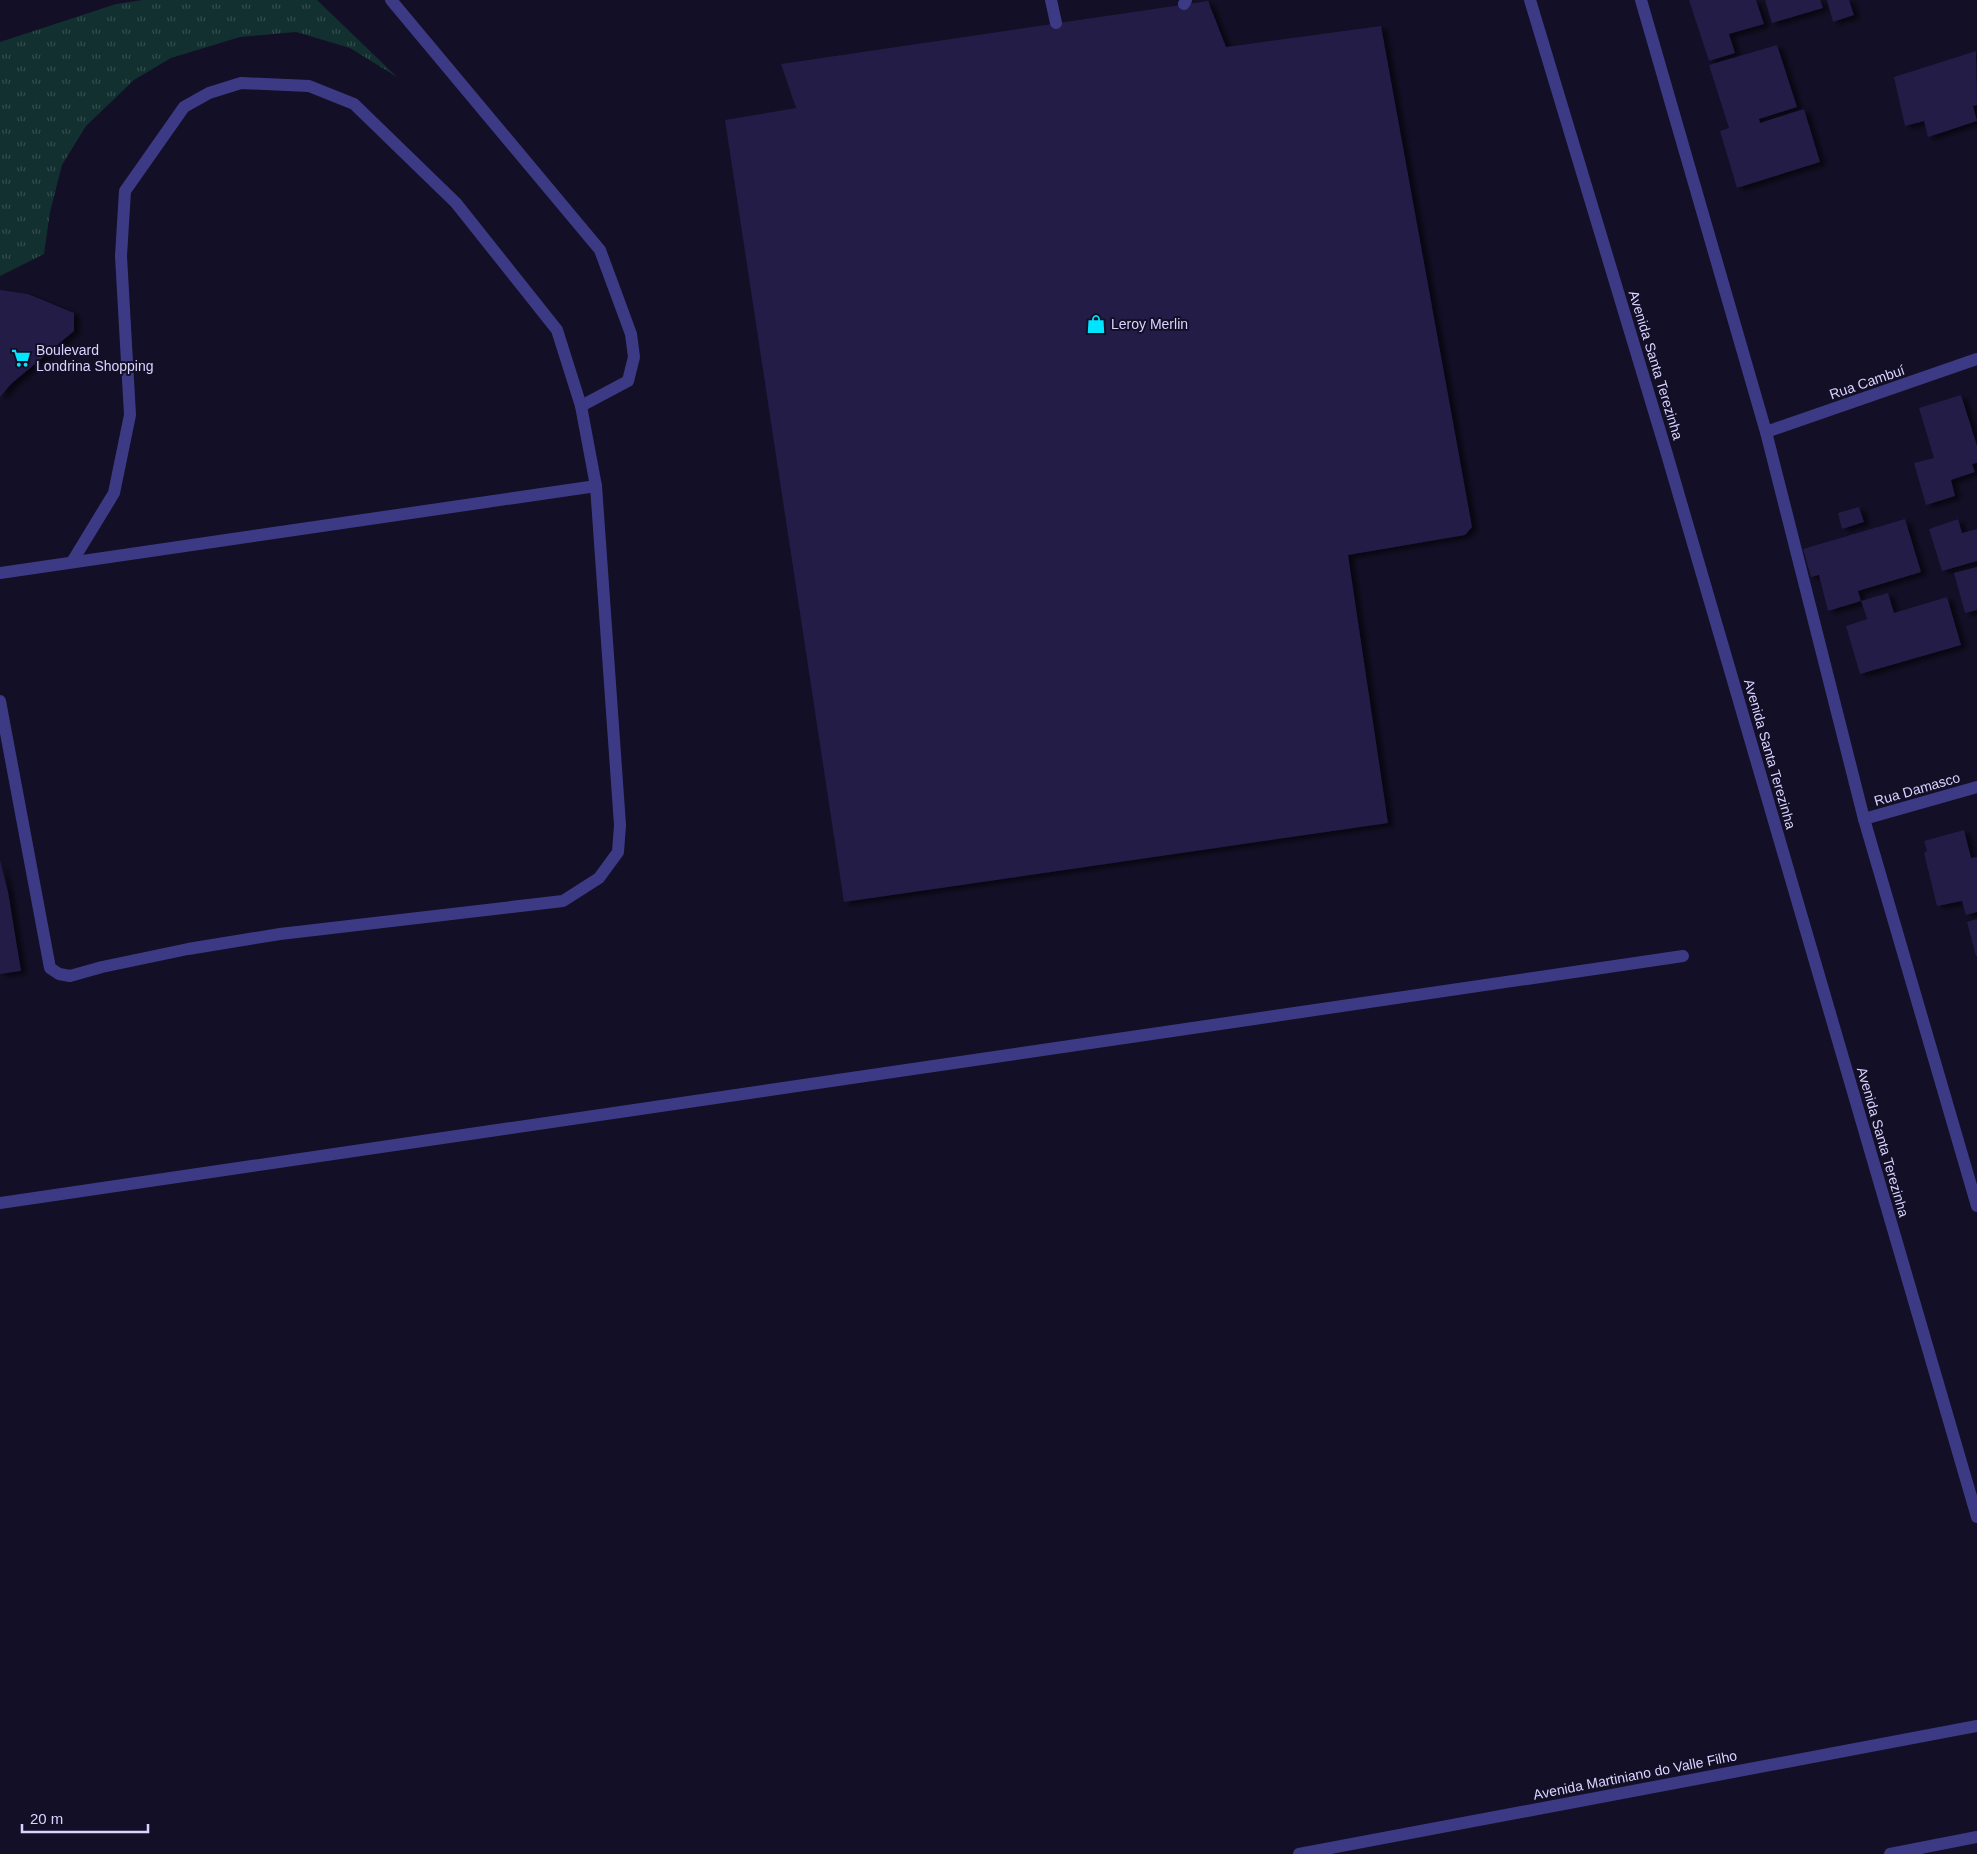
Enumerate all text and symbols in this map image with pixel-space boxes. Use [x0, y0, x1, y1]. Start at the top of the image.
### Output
street label: Avenida Santa Terezinha [1626, 288, 1686, 442]
shop icon: Leroy Merlin [1085, 313, 1107, 335]
place label: Leroy Merlin [1111, 316, 1188, 332]
place label: Boulevard Londrina Shopping [36, 342, 154, 374]
supermarket icon: Boulevard Londrina Shopping [10, 347, 32, 369]
street label: Rua Cambuí [1827, 362, 1907, 402]
street label: Avenida Santa Terezinha [1741, 677, 1799, 831]
street label: Rua Damasco [1872, 769, 1962, 809]
street label: Avenida Santa Terezinha [1854, 1065, 1912, 1219]
street label: Avenida Martiniano do Valle Filho [1532, 1747, 1738, 1803]
scale bar [22, 1802, 149, 1834]
text: 20 m [30, 1810, 63, 1827]

